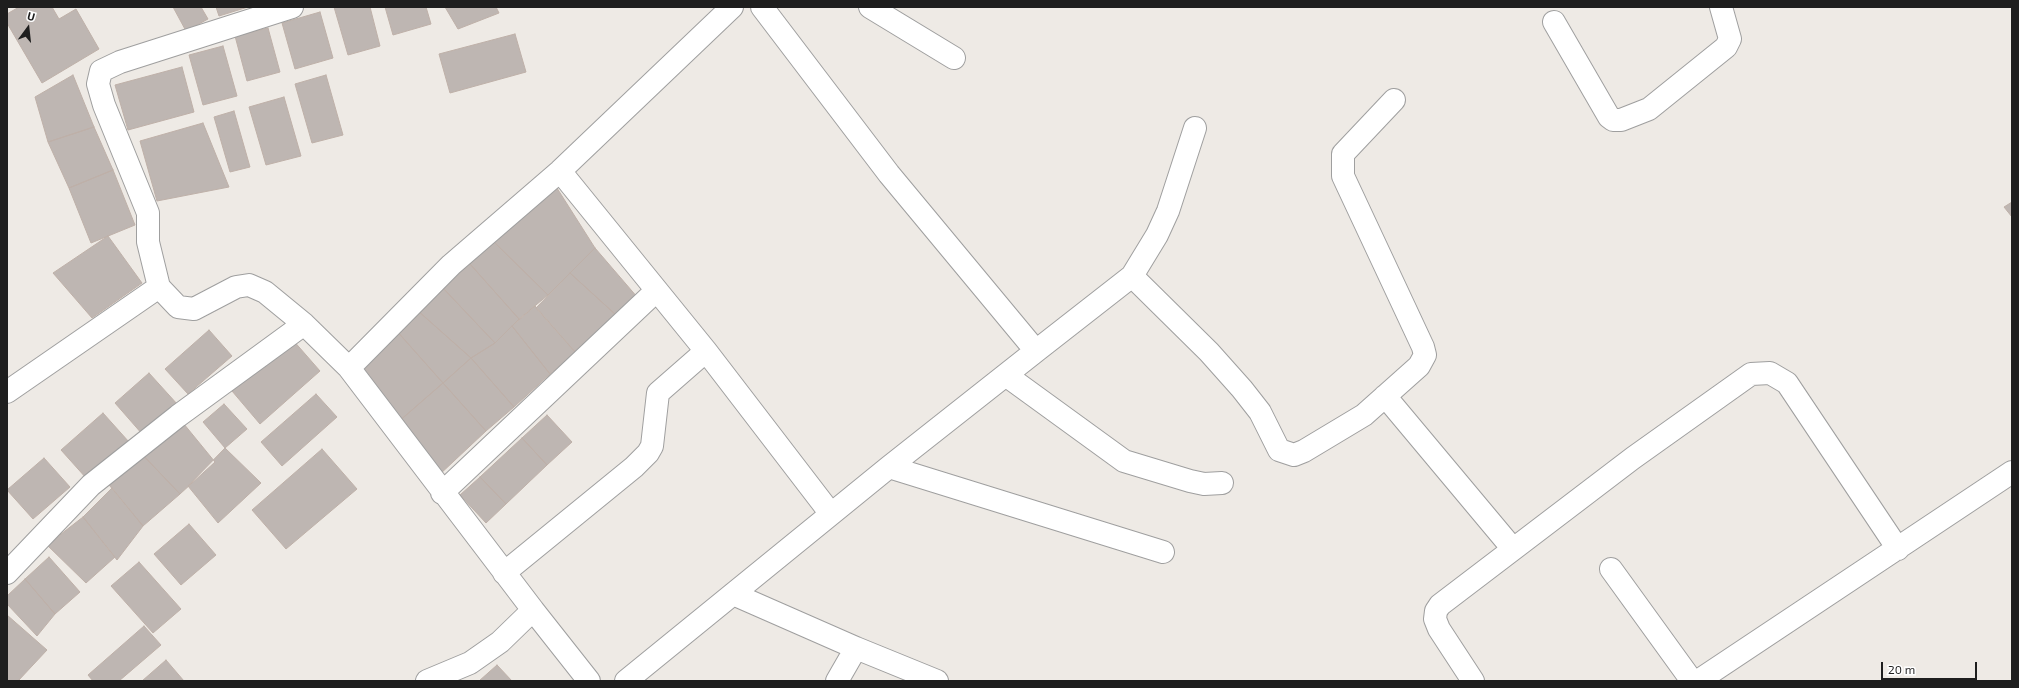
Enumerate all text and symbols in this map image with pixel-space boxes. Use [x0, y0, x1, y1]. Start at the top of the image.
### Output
north arrow [8, 8, 48, 48]
text: U [26, 9, 37, 23]
scale bar [1883, 654, 1979, 680]
text: 20 m [1888, 662, 1915, 676]

